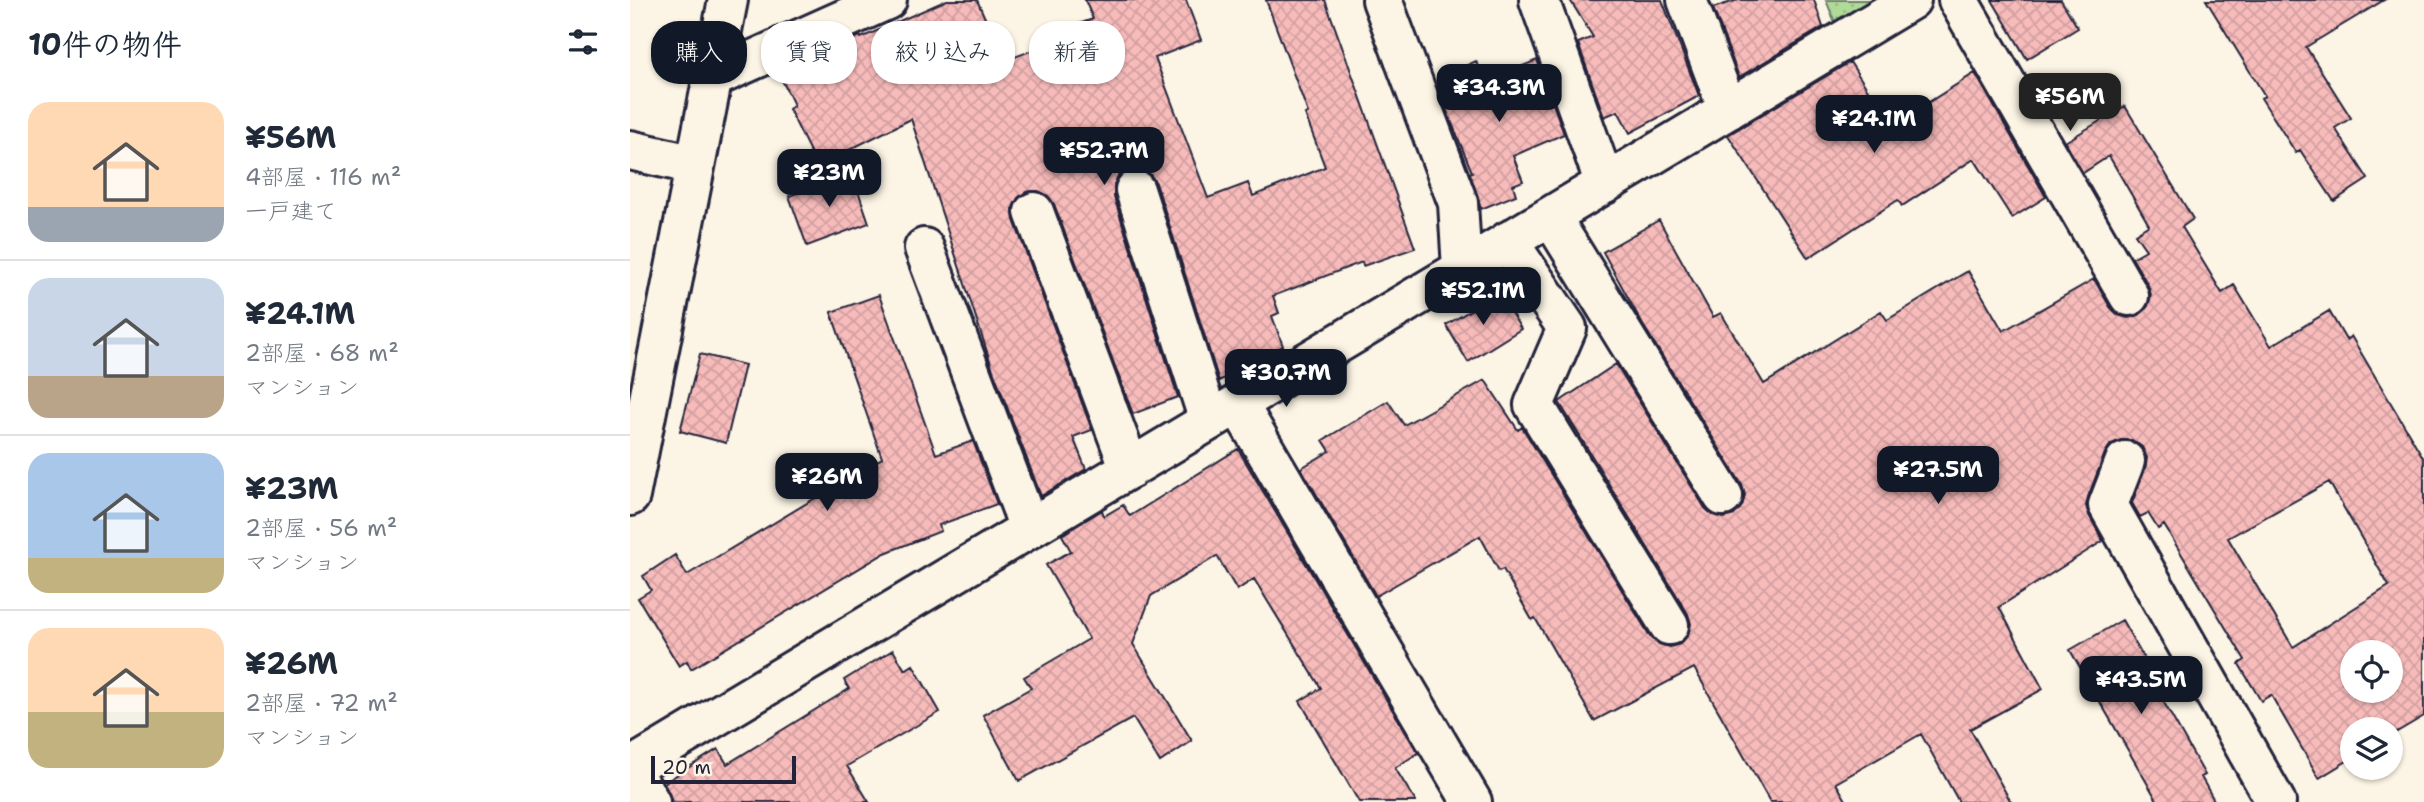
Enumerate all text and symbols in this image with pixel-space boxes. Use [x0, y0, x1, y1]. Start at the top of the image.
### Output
chip: 購入 [651, 21, 747, 84]
chip: 賃貸 [761, 21, 857, 84]
chip: 絞り込み [871, 21, 1015, 84]
chip: 新着 [1029, 21, 1125, 84]
icon: filters [564, 23, 602, 61]
text: 10件の物件 [28, 24, 182, 65]
pin: ¥34.3M [1442, 64, 1556, 124]
text: ¥34.3M [1453, 72, 1545, 102]
pin: ¥56M [2029, 74, 2111, 133]
text: ¥56M [2035, 81, 2105, 111]
pin: ¥24.1M [1817, 96, 1931, 155]
text: ¥24.1M [1832, 103, 1916, 133]
text: ¥56M [245, 117, 336, 158]
pin: ¥52.7M [1047, 128, 1161, 187]
icon: home [84, 130, 168, 214]
text: ¥52.7M [1059, 135, 1149, 165]
pin: ¥23M [788, 150, 870, 209]
text: ¥23M [793, 157, 865, 187]
text: 4部屋 · 116 m² [245, 162, 401, 192]
text: 一戸建て [245, 196, 337, 226]
pin: ¥52.1M [1426, 268, 1540, 327]
text: ¥52.1M [1441, 275, 1525, 305]
text: ¥24.1M [245, 293, 355, 334]
icon: home [84, 306, 168, 390]
text: 2部屋 · 68 m² [245, 338, 399, 368]
pin: ¥30.7M [1229, 350, 1343, 409]
text: ¥30.7M [1241, 357, 1331, 387]
text: マンション [245, 372, 359, 402]
pin: ¥27.5M [1881, 447, 1995, 506]
pin: ¥26M [786, 454, 868, 513]
text: ¥27.5M [1893, 454, 1983, 484]
text: ¥26M [791, 461, 863, 491]
text: ¥23M [245, 468, 338, 509]
icon: home [84, 481, 168, 565]
text: 2部屋 · 56 m² [245, 513, 397, 543]
text: マンション [245, 547, 359, 577]
map controls [2340, 640, 2403, 780]
button: locate [2340, 640, 2403, 703]
text: ¥26M [245, 643, 338, 684]
icon: home [84, 656, 168, 740]
pin: ¥43.5M [2084, 656, 2198, 716]
text: ¥43.5M [2095, 664, 2187, 694]
text: 2部屋 · 72 m² [245, 688, 398, 718]
button: layers [2340, 717, 2403, 780]
text: マンション [245, 722, 359, 752]
scale bar [651, 753, 796, 785]
text: 20 m [662, 755, 711, 780]

